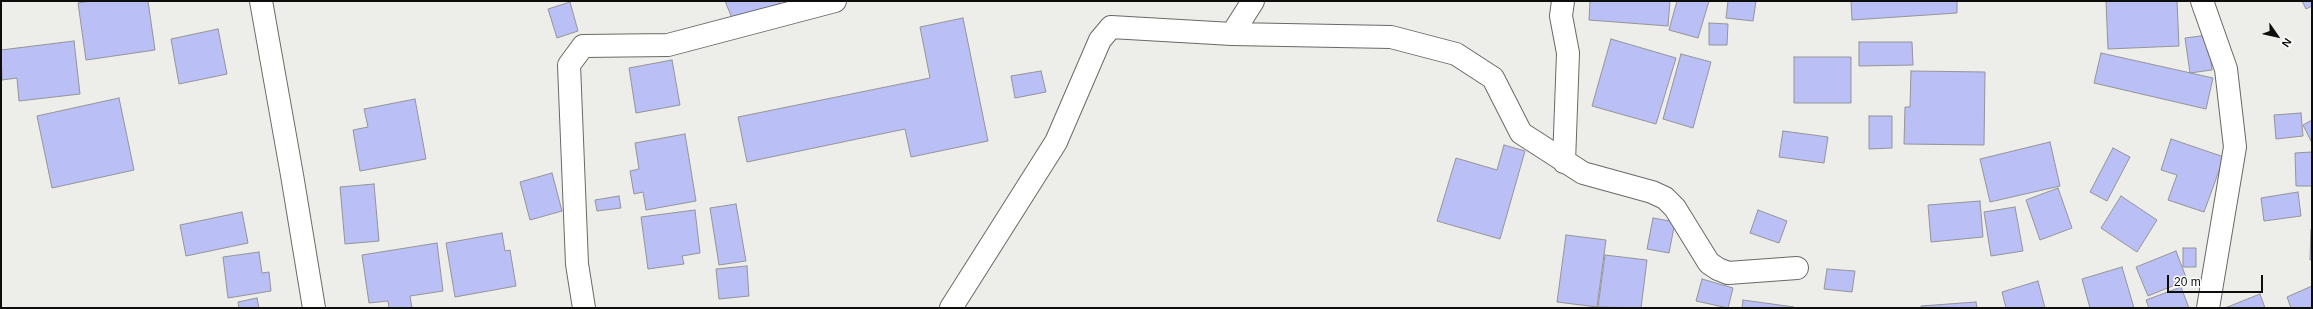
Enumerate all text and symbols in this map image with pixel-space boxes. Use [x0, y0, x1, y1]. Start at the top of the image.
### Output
north arrow [2257, 16, 2297, 56]
text: N [2280, 36, 2294, 49]
scale bar [2169, 267, 2265, 293]
text: 20 m [2174, 275, 2201, 289]

